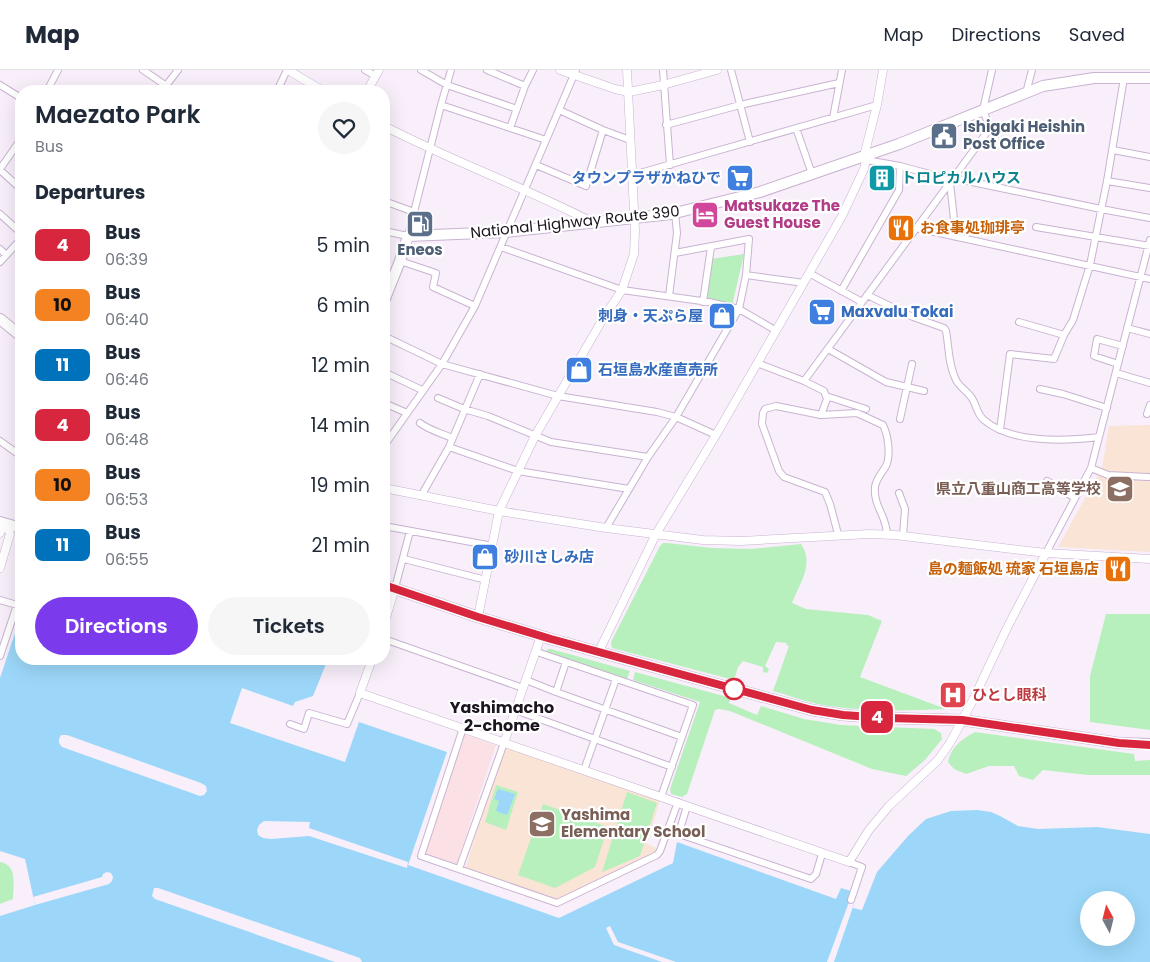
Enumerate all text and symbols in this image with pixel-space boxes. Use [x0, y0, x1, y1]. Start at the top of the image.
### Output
text: Map [25, 18, 80, 51]
text: Map [884, 22, 923, 47]
text: Directions [951, 22, 1041, 47]
text: Saved [1069, 22, 1125, 47]
text: Maezato Park [35, 98, 200, 131]
button: heart [318, 102, 370, 154]
place label: Ishigaki Heishin Post Office [963, 116, 1085, 154]
public building icon: Ishigaki Heishin Post Office [929, 121, 959, 151]
text: Bus [35, 135, 63, 158]
supermarket icon: タウンプラザかねひで [725, 163, 755, 193]
building icon: トロピカルハウス [867, 163, 897, 193]
place label: タウンプラザかねひで [571, 167, 721, 188]
place label: トロピカルハウス [901, 167, 1021, 188]
text: Departures [35, 179, 145, 206]
place label: Matsukaze The Guest House [724, 195, 840, 233]
street label: National Highway Route 390 [469, 200, 681, 243]
hotel icon: Matsukaze The Guest House [690, 200, 720, 230]
fuel station icon: Eneos [405, 209, 435, 239]
restaurant icon: お食事処珈琲亭 [886, 213, 916, 243]
place label: お食事処珈琲亭 [920, 217, 1025, 238]
text: Bus [105, 219, 141, 246]
text: 4 [56, 232, 69, 257]
text: 5 min [317, 232, 370, 259]
place label: Eneos [397, 239, 443, 260]
text: 06:39 [105, 248, 148, 271]
text: Bus [105, 279, 141, 306]
text: 10 [53, 292, 72, 317]
text: 6 min [316, 292, 370, 319]
supermarket icon: Maxvalu Tokai [807, 297, 837, 327]
shop icon: 刺身・天ぷら屋 [707, 301, 737, 331]
place label: Maxvalu Tokai [841, 301, 953, 322]
place label: 刺身・天ぷら屋 [598, 305, 703, 326]
text: 06:40 [105, 308, 149, 331]
text: Bus [105, 339, 141, 366]
text: 11 [56, 352, 69, 377]
text: 12 min [312, 352, 370, 379]
shop icon: 石垣島水産直売所 [564, 355, 594, 385]
place label: 石垣島水産直売所 [598, 359, 718, 380]
text: 06:46 [105, 368, 149, 391]
text: Bus [105, 399, 141, 426]
text: 4 [56, 412, 69, 437]
text: 14 min [310, 412, 370, 439]
text: 06:48 [105, 428, 149, 451]
text: Bus [105, 459, 141, 486]
text: 10 [53, 472, 72, 497]
text: 19 min [310, 472, 370, 499]
school or university icon: 県立八重山商工高等学校 [1105, 474, 1135, 504]
place label: 県立八重山商工高等学校 [936, 478, 1101, 499]
text: 06:53 [105, 488, 148, 511]
text: Bus [105, 519, 141, 546]
text: 11 [56, 532, 69, 557]
text: 21 min [312, 532, 370, 559]
shop icon: 砂川さしみ店 [470, 542, 500, 572]
place label: 砂川さしみ店 [504, 546, 594, 567]
text: 06:55 [105, 548, 149, 571]
restaurant icon: 島の麺飯処 琉家 石垣島店 [1103, 554, 1133, 584]
place label: 島の麺飯処 琉家 石垣島店 [928, 558, 1099, 579]
button: Directions [35, 597, 198, 655]
button: Tickets [208, 597, 370, 655]
unlabelled marker [723, 678, 745, 700]
hospital icon: ひとし眼科 [938, 680, 968, 710]
place label: ひとし眼科 [972, 684, 1047, 705]
district label: Yashimacho 2-chome [450, 696, 554, 737]
line badge: 4 [861, 701, 893, 733]
text: 4 [871, 704, 883, 729]
place label: Yashima Elementary School [561, 804, 705, 842]
school or university icon: Yashima Elementary School [527, 809, 557, 839]
north arrow [1080, 891, 1135, 946]
map controls [1080, 891, 1135, 946]

